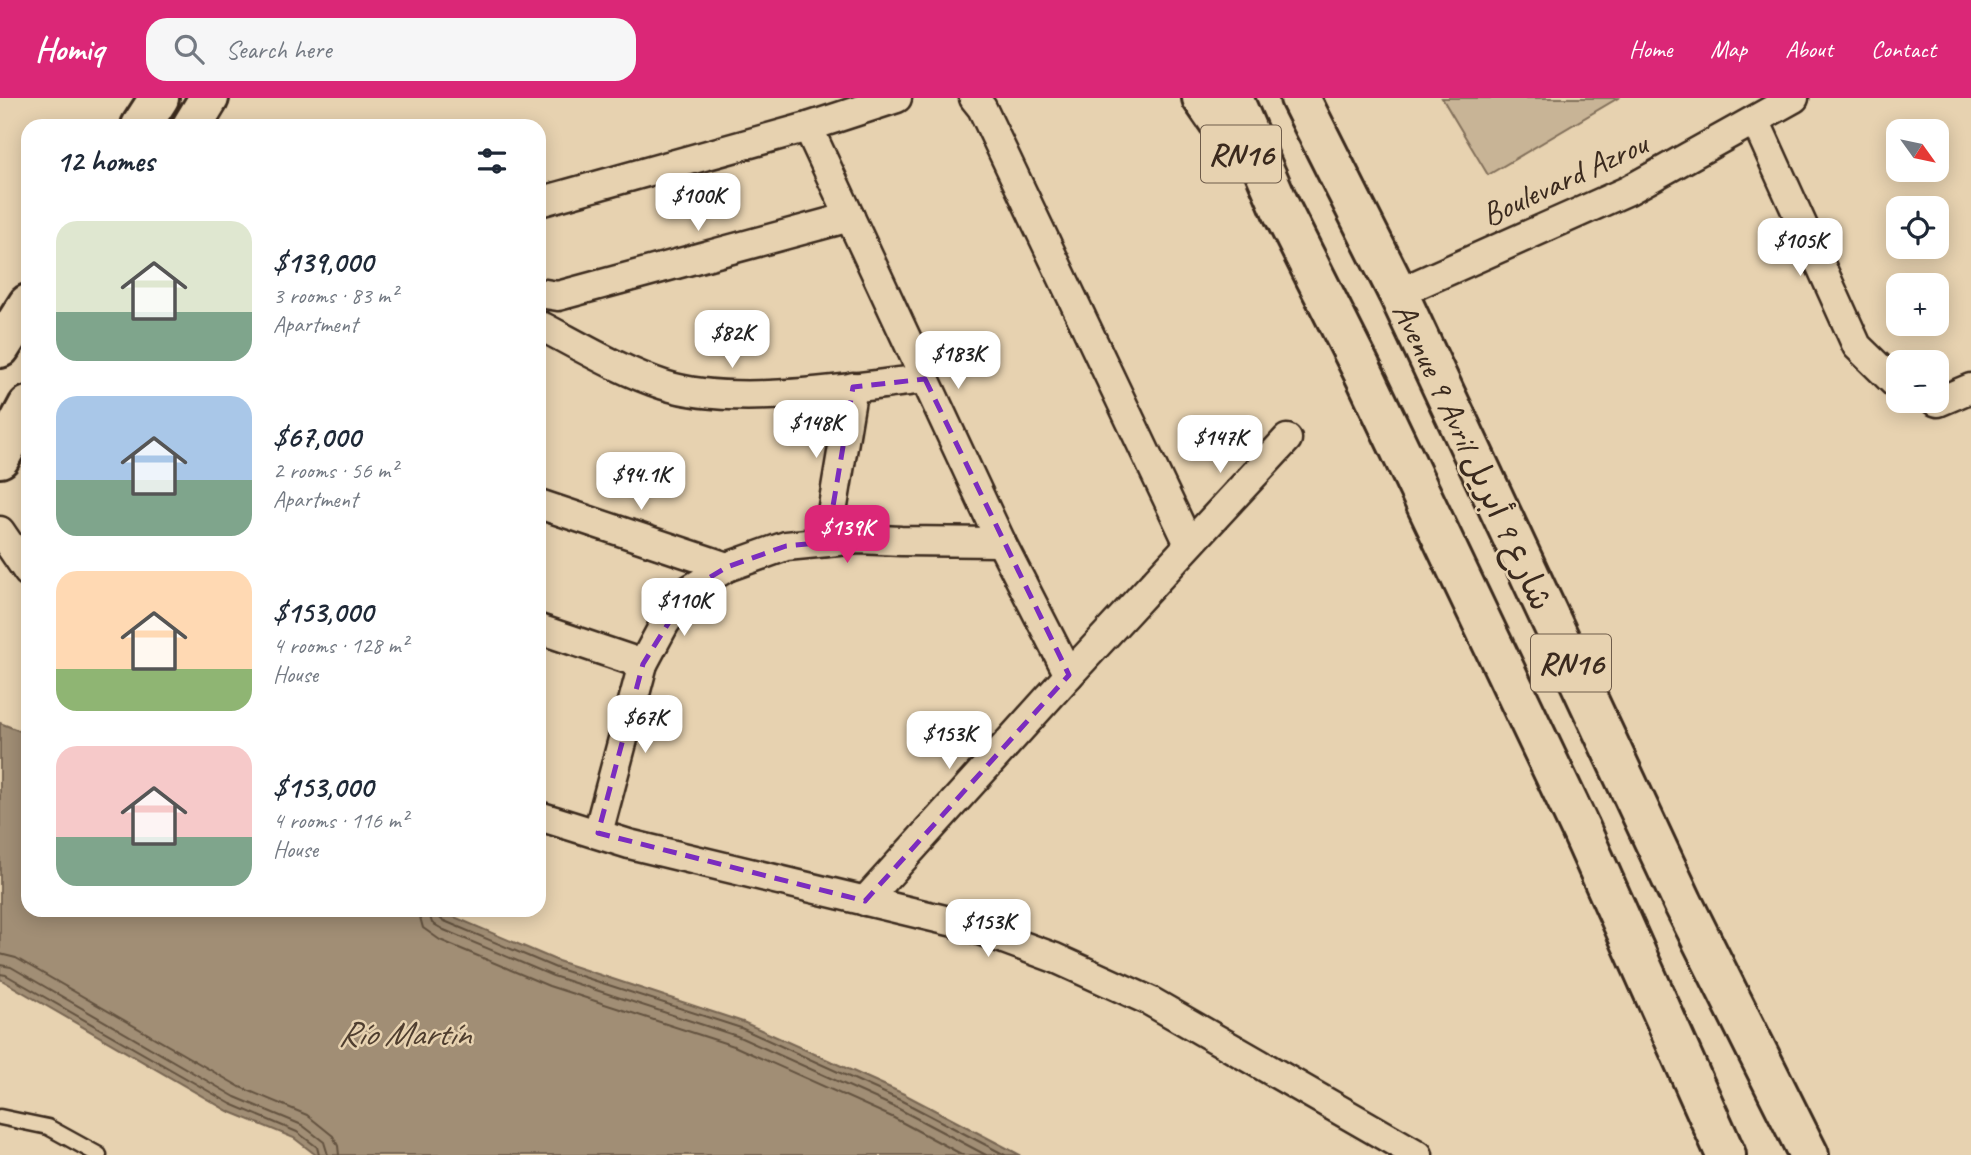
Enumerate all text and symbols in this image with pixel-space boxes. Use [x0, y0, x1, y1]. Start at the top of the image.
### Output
search box [146, 18, 636, 81]
text: Homiq [35, 28, 104, 70]
icon: search [170, 30, 208, 68]
text: Search here [226, 33, 331, 66]
text: Home [1629, 34, 1672, 64]
text: Map [1710, 34, 1747, 64]
text: About [1785, 34, 1833, 64]
text: Contact [1871, 34, 1936, 64]
north arrow [1886, 119, 1950, 182]
map controls [1886, 119, 1949, 413]
street label: Boulevard Azrou [1475, 121, 1656, 236]
road number: RN16 [1201, 126, 1281, 182]
text: 12 homes [56, 142, 154, 180]
icon: filters [473, 142, 511, 180]
pin: $100K [649, 174, 747, 233]
text: $100K [671, 181, 725, 210]
button: locate [1886, 196, 1949, 259]
pin: $105K [1751, 218, 1849, 278]
text: $105K [1774, 226, 1826, 255]
text: $139,000 [273, 243, 373, 281]
icon: home [112, 249, 196, 333]
button: + [1886, 273, 1949, 336]
text: 3 rooms · 83 m² [273, 281, 397, 310]
street label: Avenue 9 Avril شارع 9 أبريل [1381, 296, 1563, 618]
text: Apartment [273, 310, 358, 339]
pin: $82K [691, 310, 773, 370]
text: $82K [711, 318, 753, 347]
pin: $183K [909, 331, 1007, 391]
text: $183K [931, 339, 985, 368]
button: − [1886, 350, 1949, 413]
pin: $148K [767, 400, 865, 460]
text: $148K [789, 408, 843, 437]
pin: $147K [1171, 416, 1269, 475]
text: $67,000 [273, 418, 360, 456]
text: $147K [1194, 423, 1247, 452]
icon: home [112, 424, 196, 508]
pin: $94.1K [584, 452, 698, 512]
text: 2 rooms · 56 m² [273, 456, 397, 485]
text: $94.1K [612, 460, 670, 489]
text: Apartment [273, 485, 358, 514]
pin: $139K [798, 505, 896, 565]
text: $139K [821, 513, 873, 542]
pin: $110K [635, 578, 733, 638]
text: $110K [657, 586, 711, 615]
text: $153,000 [273, 593, 373, 631]
icon: home [112, 599, 196, 683]
text: 4 rooms · 128 m² [273, 631, 408, 660]
road number: RN16 [1531, 634, 1611, 692]
text: House [273, 660, 318, 689]
pin: $67K [604, 696, 686, 755]
text: $67K [623, 703, 667, 732]
pin: $153K [900, 712, 998, 771]
text: $153K [923, 719, 975, 748]
text: $153,000 [273, 768, 373, 806]
icon: home [112, 774, 196, 858]
text: 4 rooms · 116 m² [273, 806, 408, 835]
text: House [273, 835, 318, 864]
pin: $153K [939, 900, 1037, 959]
text: $153K [962, 907, 1014, 936]
water label: Río Martín [338, 1011, 472, 1056]

